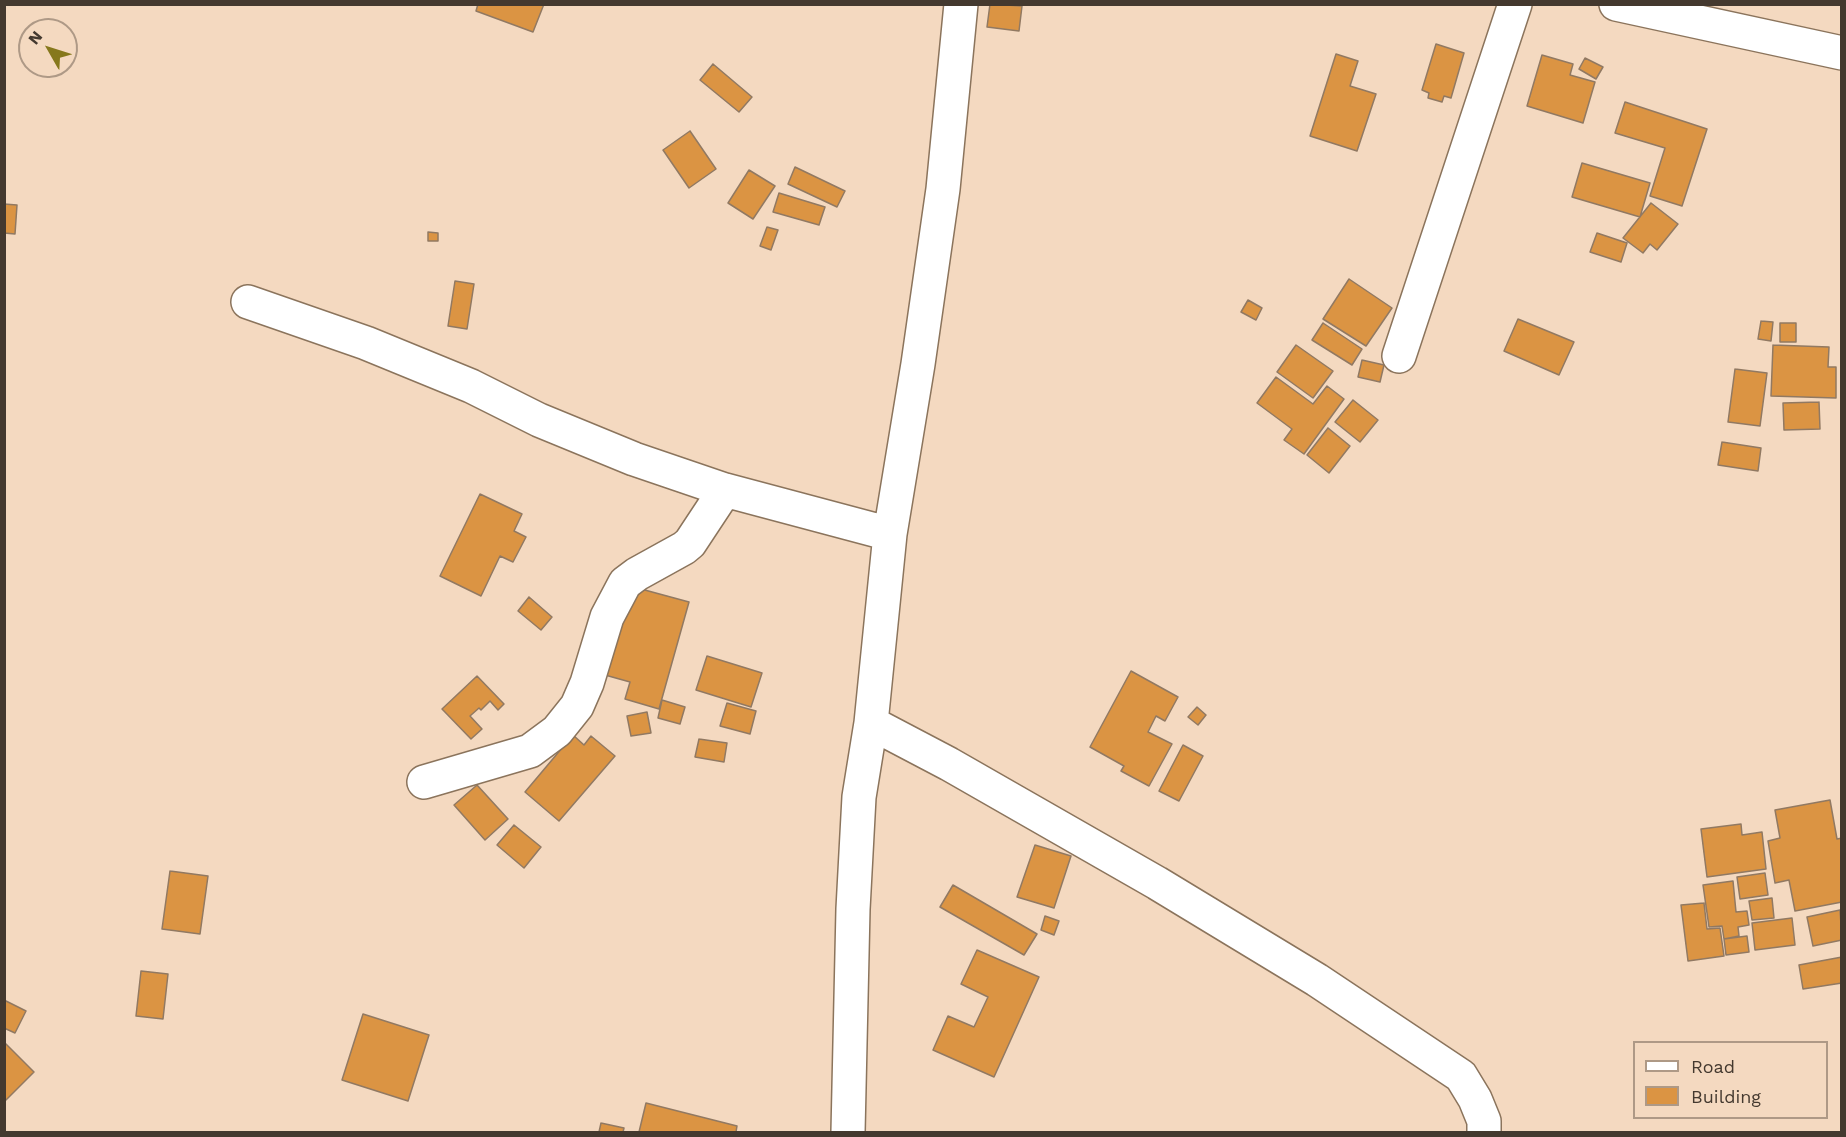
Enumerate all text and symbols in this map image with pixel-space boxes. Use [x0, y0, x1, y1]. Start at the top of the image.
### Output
north arrow [18, 18, 78, 78]
text: N [24, 27, 46, 48]
legend [1633, 1041, 1828, 1119]
text: Road [1691, 1056, 1735, 1077]
text: Building [1691, 1086, 1761, 1107]

